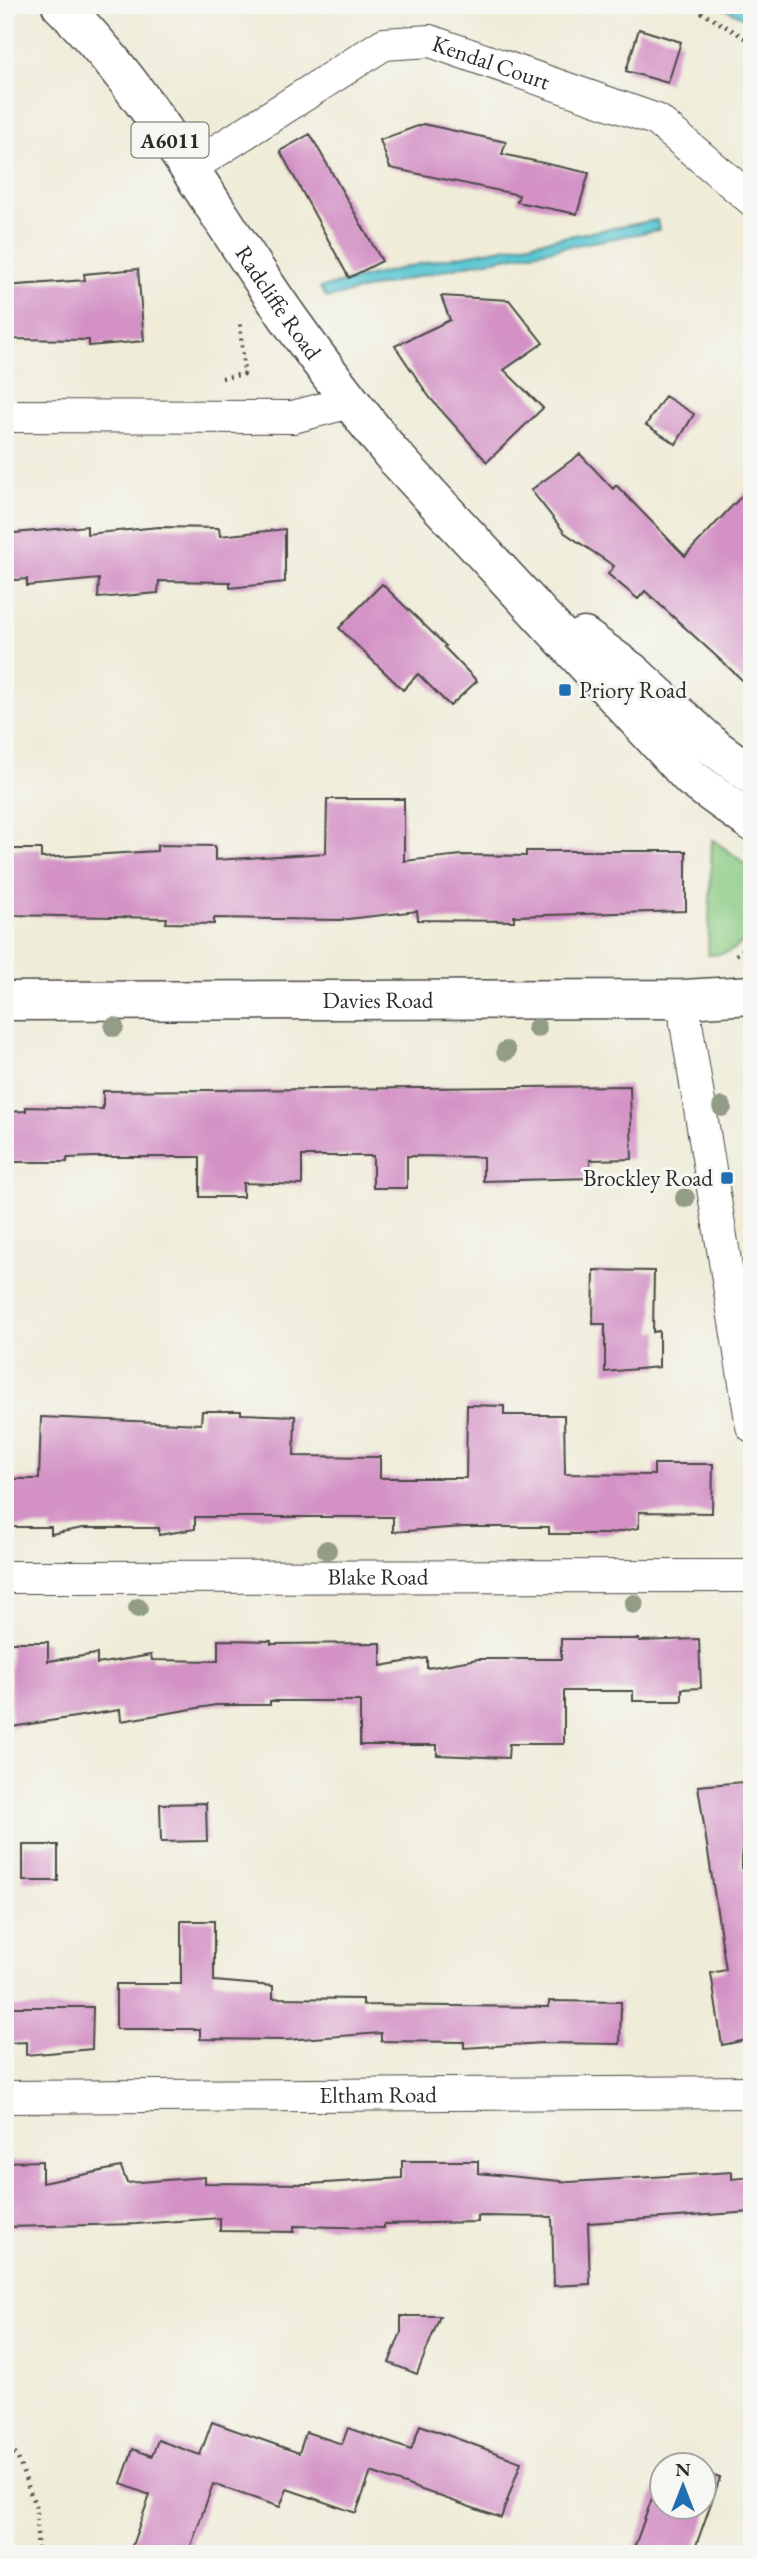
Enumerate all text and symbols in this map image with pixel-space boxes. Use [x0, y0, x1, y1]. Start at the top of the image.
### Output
street label: Kendal Court [428, 28, 555, 97]
road number: A6011 [132, 122, 208, 158]
street label: Radcliffe Road [229, 240, 328, 366]
place label: Priory Road [579, 675, 687, 705]
marker: Priory Road [557, 682, 573, 698]
street label: Davies Road [322, 985, 434, 1015]
place label: Brockley Road [583, 1163, 713, 1193]
marker: Brockley Road [719, 1170, 735, 1186]
street label: Blake Road [328, 1561, 429, 1592]
street label: Eltham Road [319, 2079, 437, 2110]
north arrow [648, 2450, 718, 2520]
text: N [675, 2457, 691, 2482]

